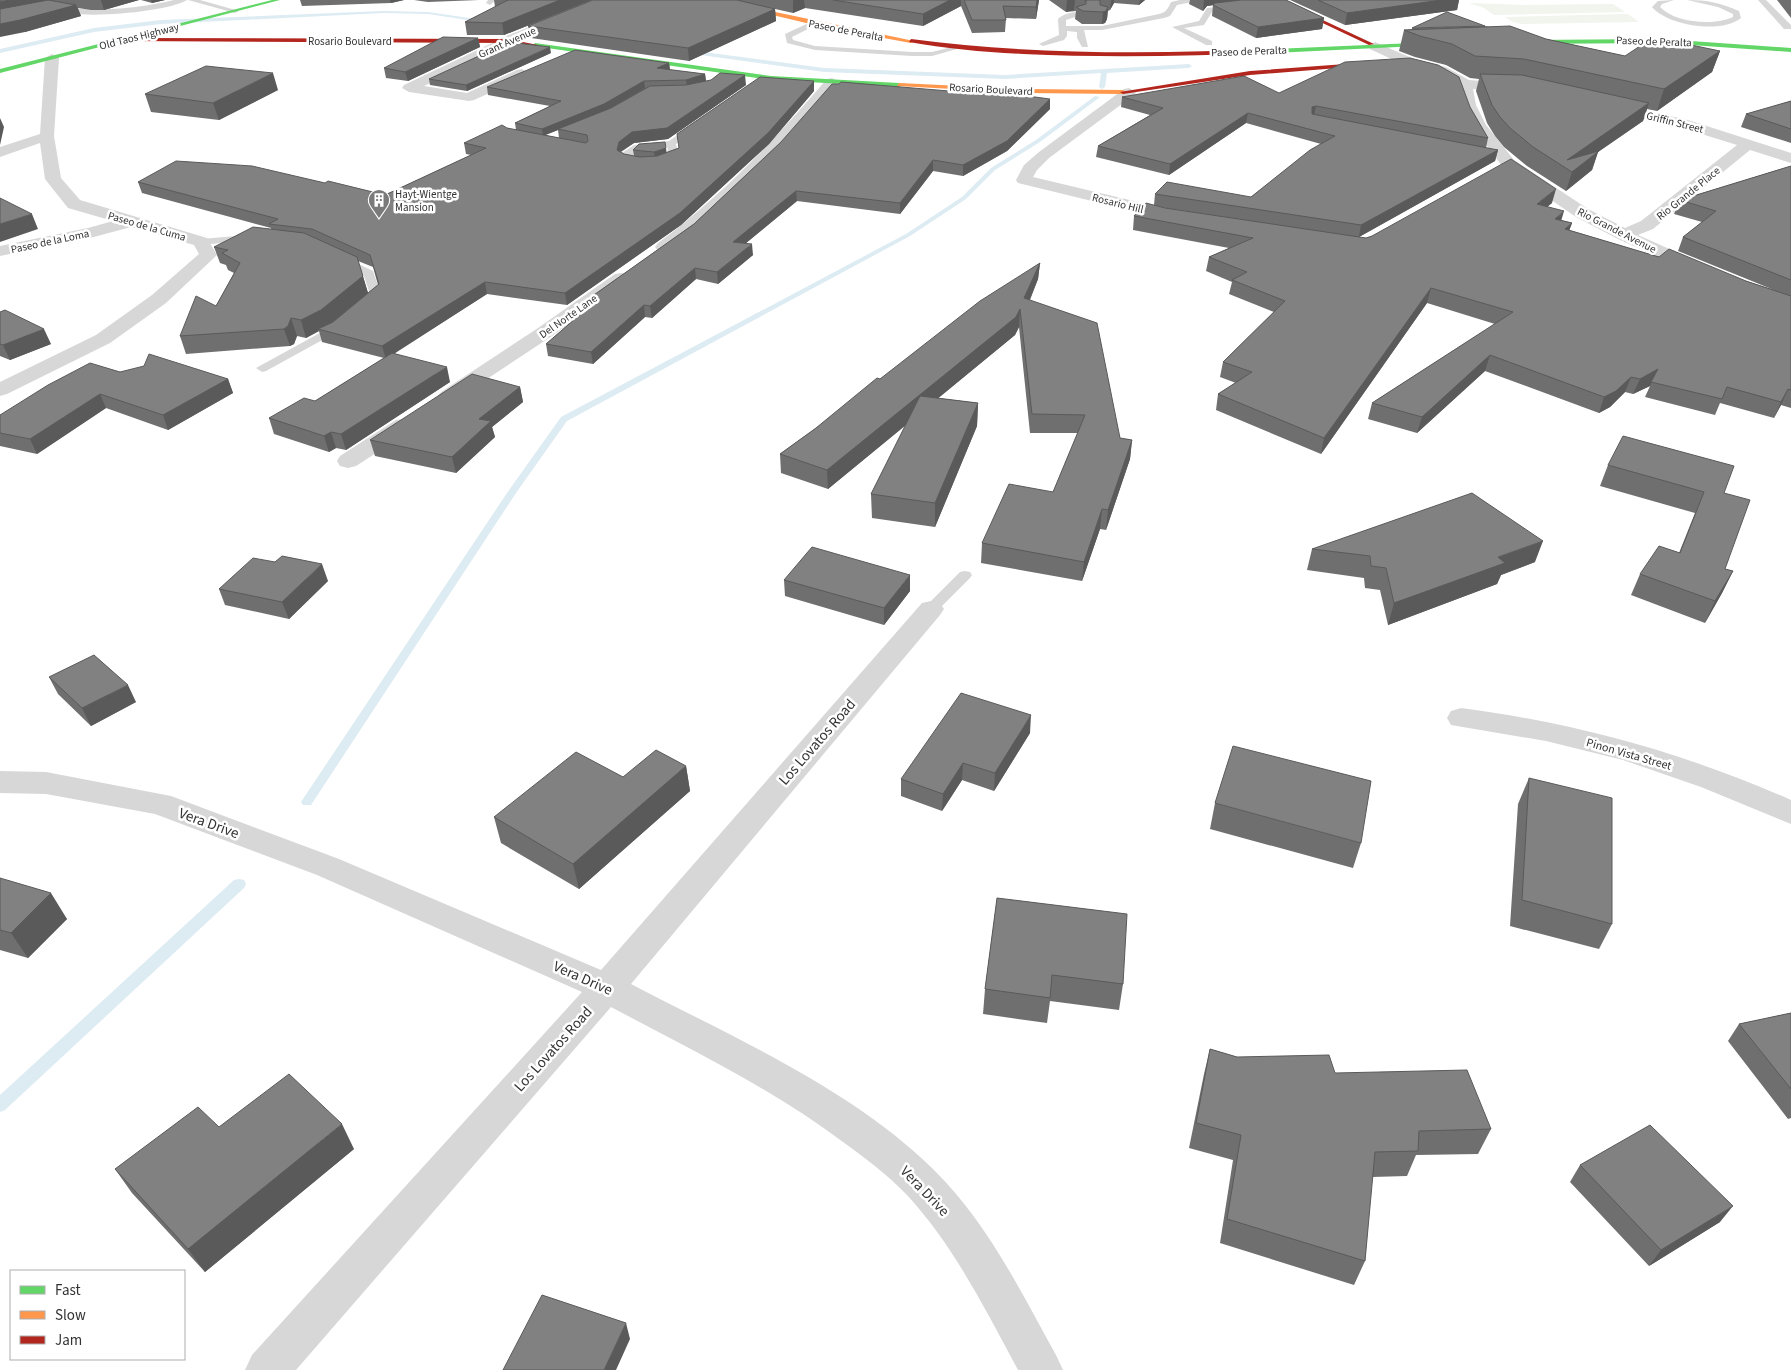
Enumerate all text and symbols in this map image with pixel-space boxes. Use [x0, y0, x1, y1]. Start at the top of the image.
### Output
street label: Paseo de Peralta [807, 16, 884, 45]
street label: Old Taos Highway [98, 19, 181, 54]
street label: Grant Avenue [476, 23, 539, 62]
street label: Paseo de Peralta [1616, 33, 1692, 50]
street label: Rosario Boulevard [308, 34, 392, 49]
street label: Paseo de Peralta [1211, 43, 1287, 60]
street label: Rosario Boulevard [949, 80, 1033, 99]
street label: Griffin Street [1645, 108, 1705, 137]
street label: Rio Grande Place [1653, 163, 1724, 224]
place label: Hayt-Wientge Mansion [395, 187, 457, 215]
building icon: Hayt-Wientge Mansion [367, 188, 391, 219]
street label: Rosario Hill [1091, 190, 1145, 217]
street label: Rio Grande Avenue [1575, 204, 1659, 257]
street label: Paseo de la Cuma [106, 208, 188, 245]
street label: Paseo de la Loma [10, 226, 91, 257]
street label: Del Norte Lane [536, 291, 601, 342]
street label: Los Lovatos Road [774, 695, 861, 790]
street label: Pinon Vista Street [1584, 734, 1674, 775]
street label: Vera Drive [176, 803, 242, 844]
street label: Vera Drive [550, 956, 616, 1001]
street label: Los Lovatos Road [509, 1002, 597, 1097]
street label: Vera Drive [895, 1161, 954, 1221]
legend [10, 1270, 185, 1360]
text: Fast [55, 1280, 81, 1301]
text: Slow [55, 1305, 86, 1326]
text: Jam [55, 1330, 82, 1351]

